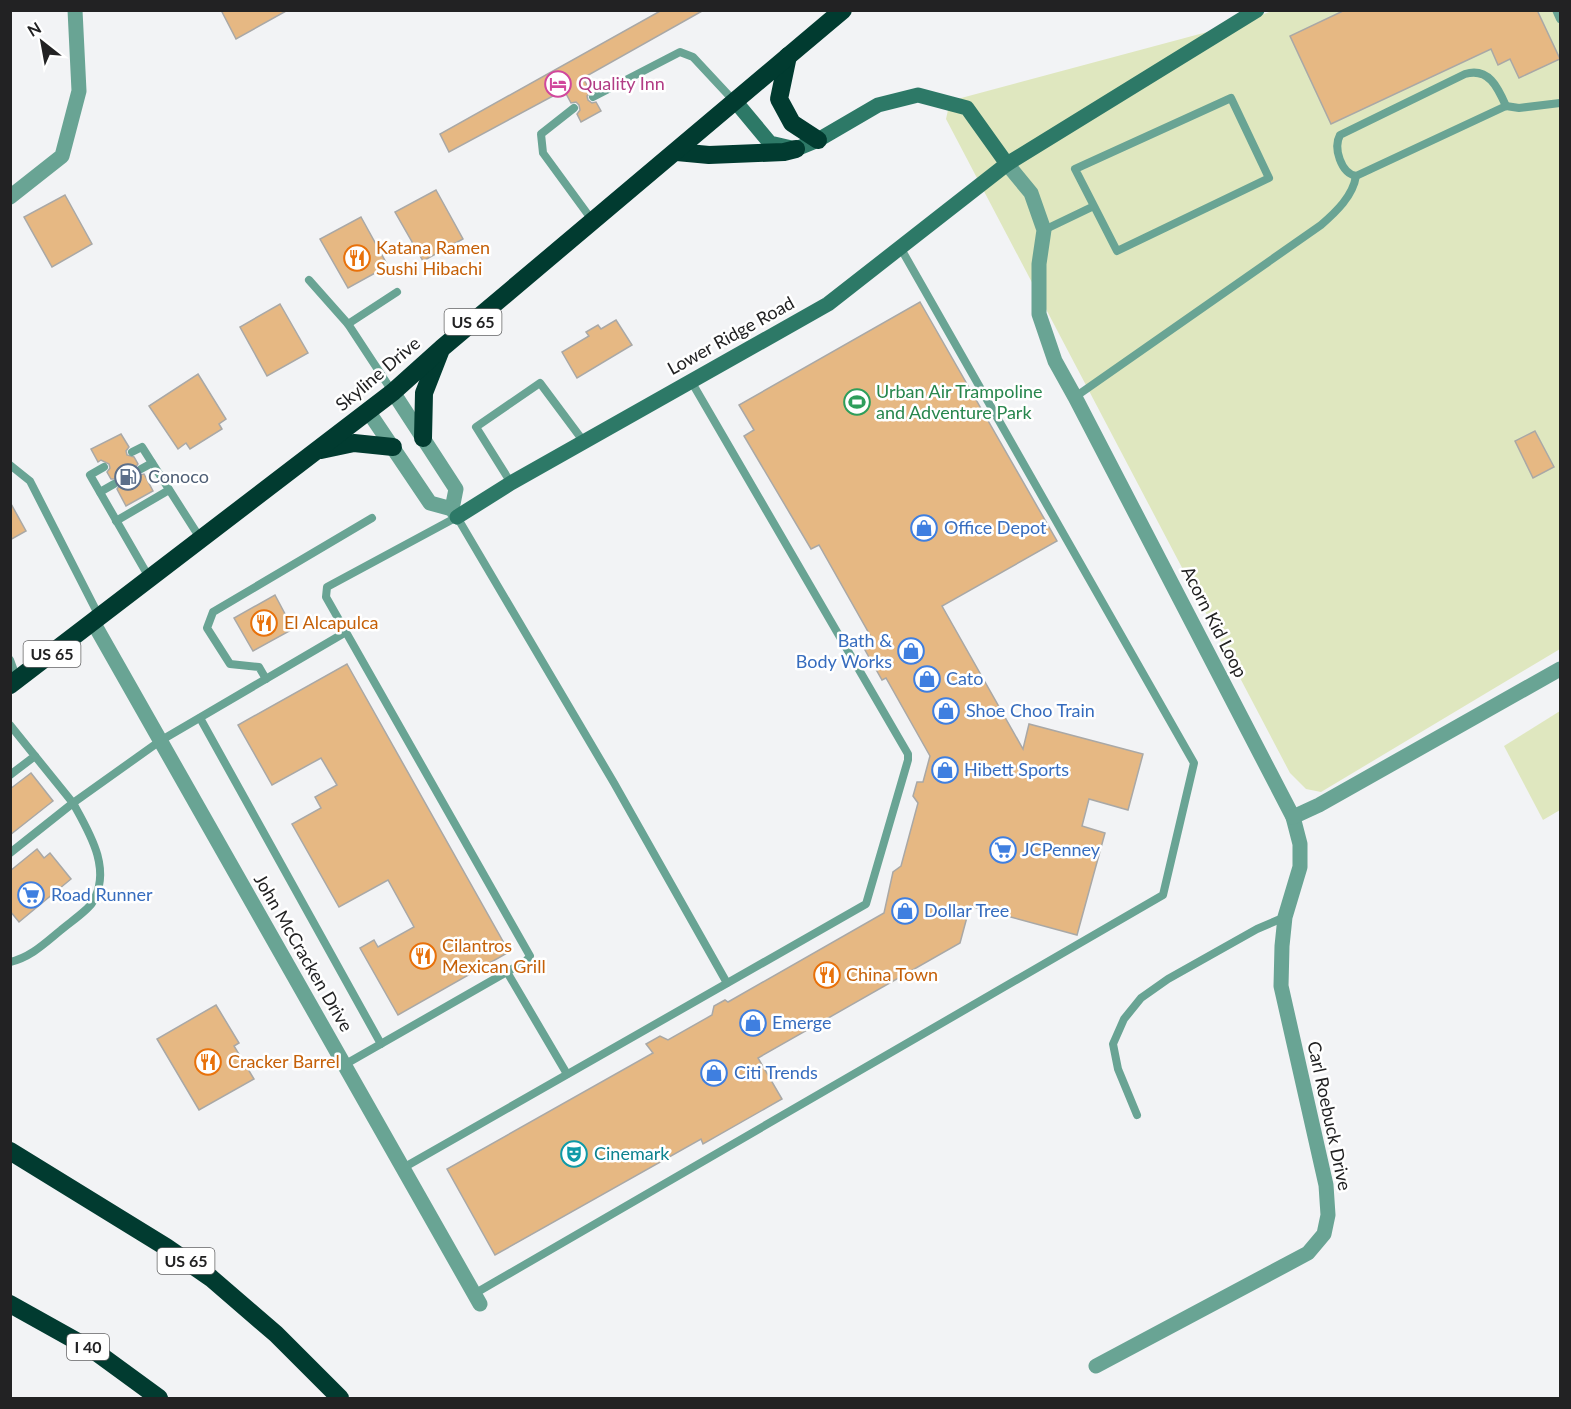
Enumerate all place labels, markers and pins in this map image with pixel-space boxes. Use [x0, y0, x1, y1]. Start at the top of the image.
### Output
hotel icon: Quality Inn [543, 69, 573, 99]
place label: Quality Inn [578, 72, 665, 94]
place label: Katana Ramen Sushi Hibachi [376, 236, 490, 279]
restaurant icon: Katana Ramen Sushi Hibachi [342, 243, 372, 273]
place label: Urban Air Trampoline and Adventure Park [876, 380, 1043, 423]
sports icon: Urban Air Trampoline and Adventure Park [842, 387, 872, 417]
fuel station icon: Conoco [113, 462, 143, 492]
place label: Conoco [148, 465, 209, 487]
shop icon: Office Depot [909, 513, 939, 543]
place label: Office Depot [944, 516, 1047, 538]
restaurant icon: El Alcapulca [249, 608, 279, 638]
place label: El Alcapulca [284, 611, 378, 633]
place label: Bath & Body Works [796, 629, 892, 672]
shop icon: Bath & Body Works [896, 636, 926, 666]
shop icon: Cato [912, 664, 942, 694]
place label: Cato [946, 667, 983, 689]
shop icon: Shoe Choo Train [931, 696, 961, 726]
place label: Shoe Choo Train [966, 699, 1095, 721]
shop icon: Hibett Sports [930, 755, 960, 785]
place label: Hibett Sports [964, 758, 1069, 780]
supermarket icon: JCPenney [988, 835, 1018, 865]
place label: JCPenney [1022, 838, 1101, 860]
supermarket icon: Road Runner [16, 880, 46, 910]
place label: Road Runner [51, 883, 153, 905]
shop icon: Dollar Tree [890, 896, 920, 926]
place label: Dollar Tree [924, 899, 1009, 921]
place label: Cilantros Mexican Grill [442, 934, 546, 977]
restaurant icon: Cilantros Mexican Grill [408, 941, 438, 971]
restaurant icon: China Town [812, 960, 842, 990]
place label: China Town [846, 963, 938, 985]
shop icon: Emerge [738, 1008, 768, 1038]
place label: Emerge [772, 1011, 832, 1033]
restaurant icon: Cracker Barrel [193, 1047, 223, 1077]
place label: Cracker Barrel [228, 1050, 340, 1072]
shop icon: Citi Trends [699, 1058, 729, 1088]
place label: Citi Trends [734, 1061, 818, 1083]
theatre icon: Cinemark [559, 1139, 589, 1169]
place label: Cinemark [594, 1142, 670, 1164]

